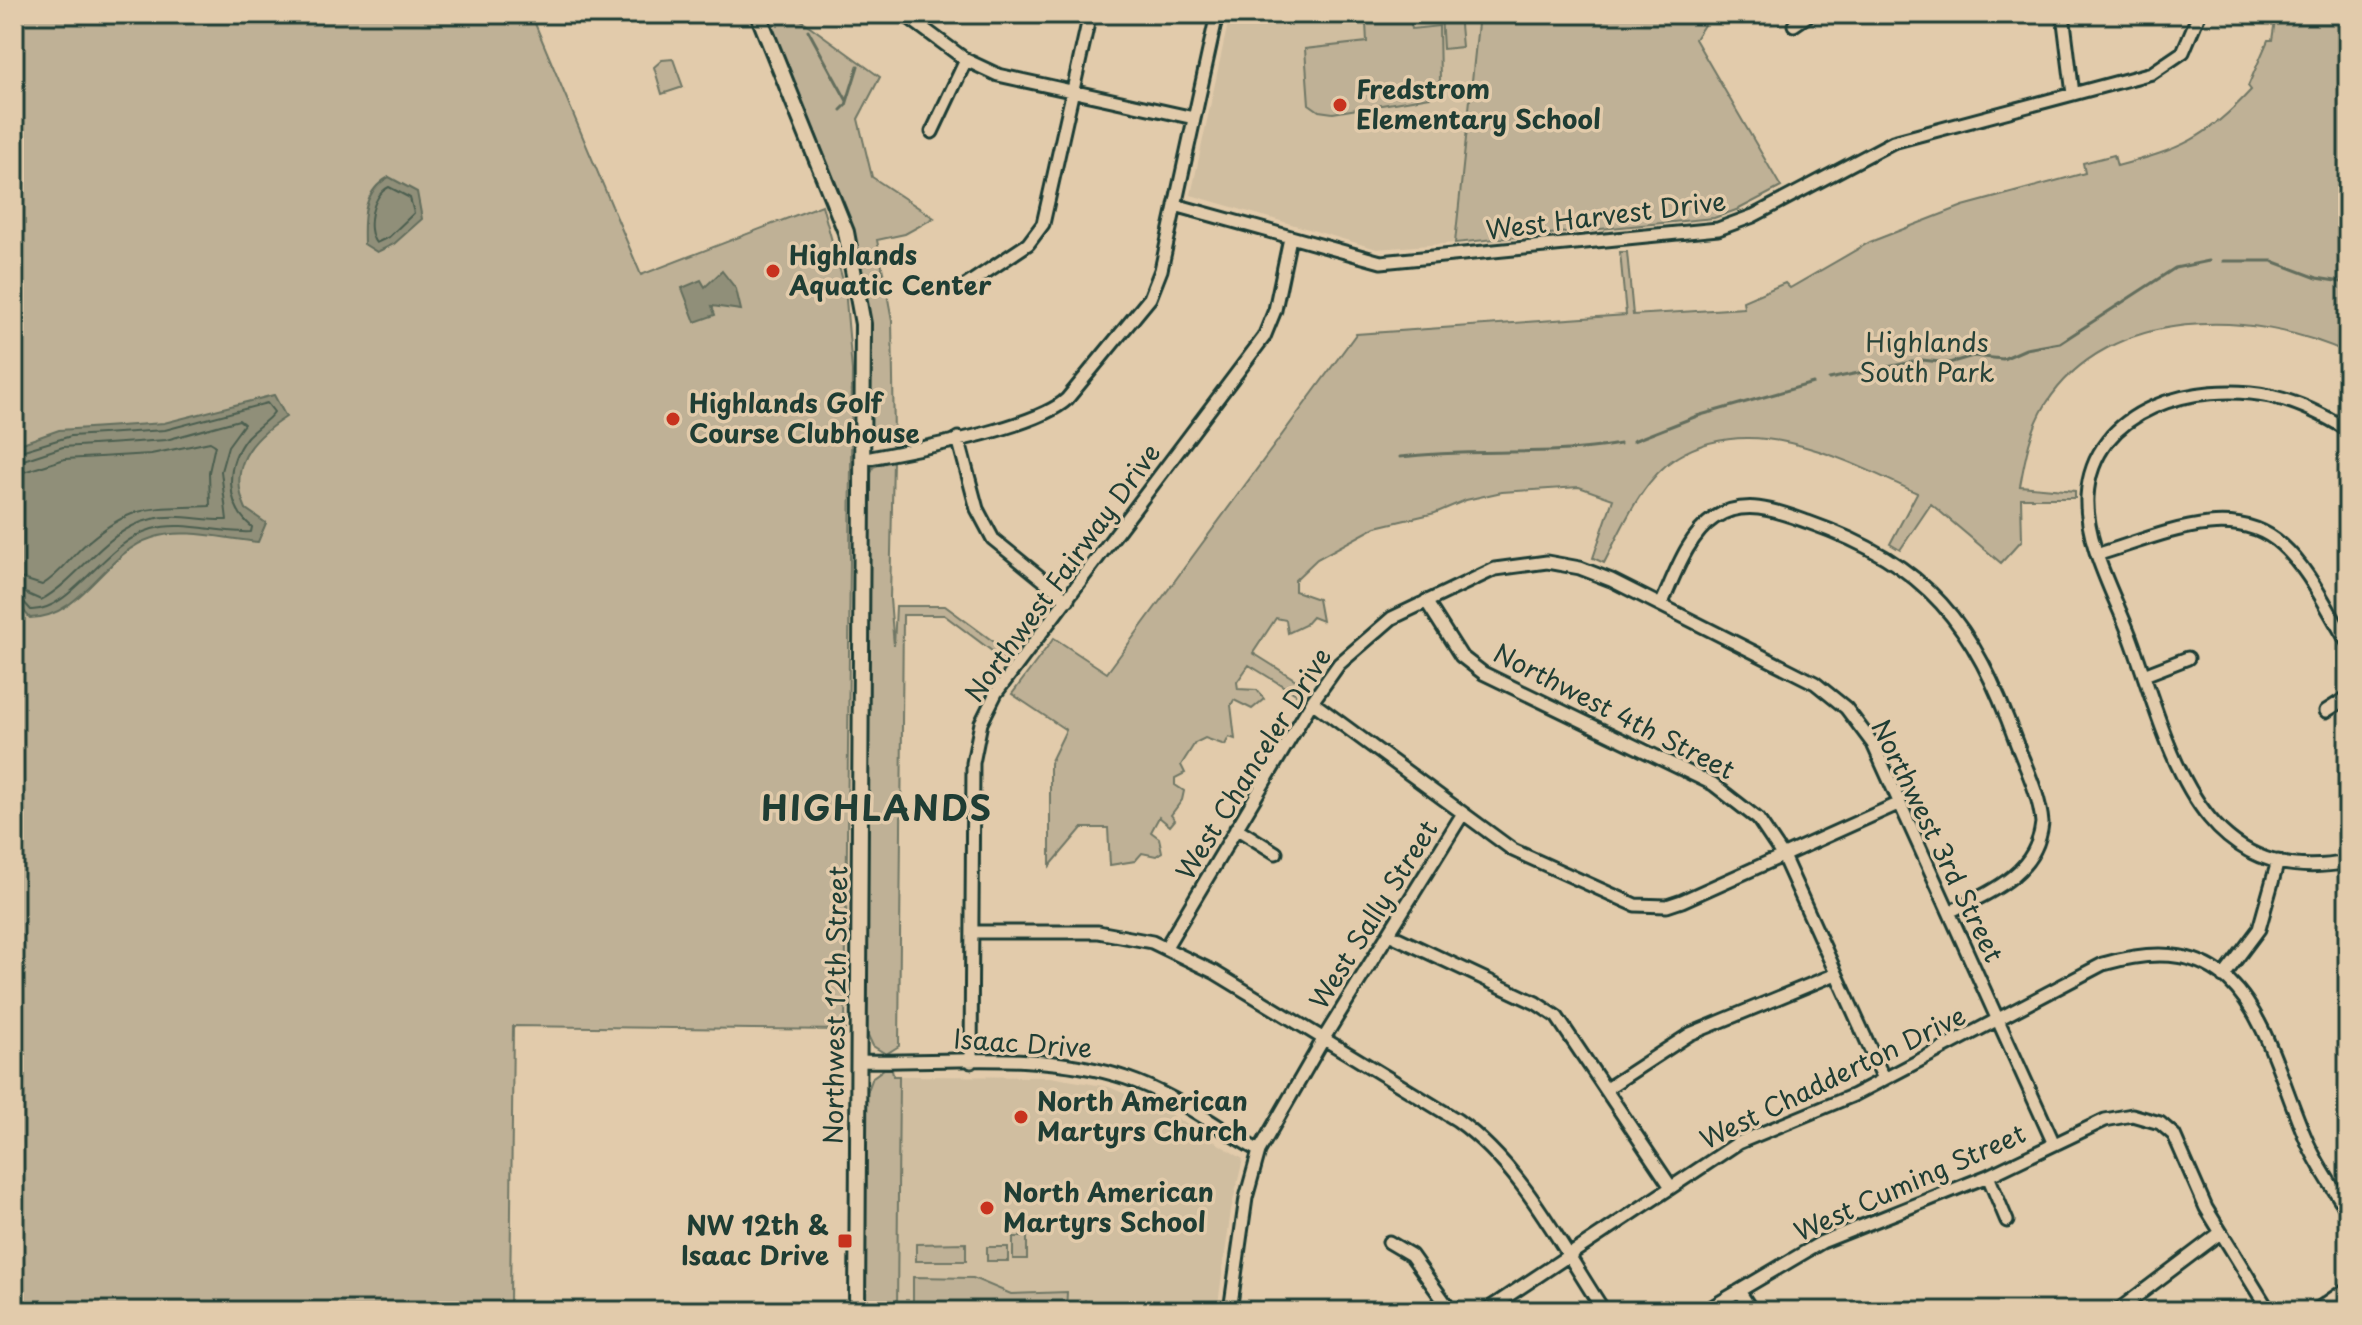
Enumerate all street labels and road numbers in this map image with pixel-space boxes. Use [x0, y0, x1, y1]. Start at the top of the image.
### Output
street label: West Harvest Drive [1483, 180, 1728, 249]
street label: Northwest Fairway Drive [954, 435, 1169, 710]
street label: Northwest 4th Street [1487, 633, 1742, 788]
street label: West Chanceler Drive [1165, 639, 1340, 887]
street label: Northwest 3rd Street [1863, 712, 2014, 968]
street label: West Sally Street [1299, 812, 1447, 1016]
street label: Northwest 12th Street [813, 865, 856, 1145]
street label: West Chadderton Drive [1693, 995, 1972, 1158]
street label: Isaac Drive [952, 1018, 1094, 1067]
street label: West Cuming Street [1787, 1113, 2031, 1250]

